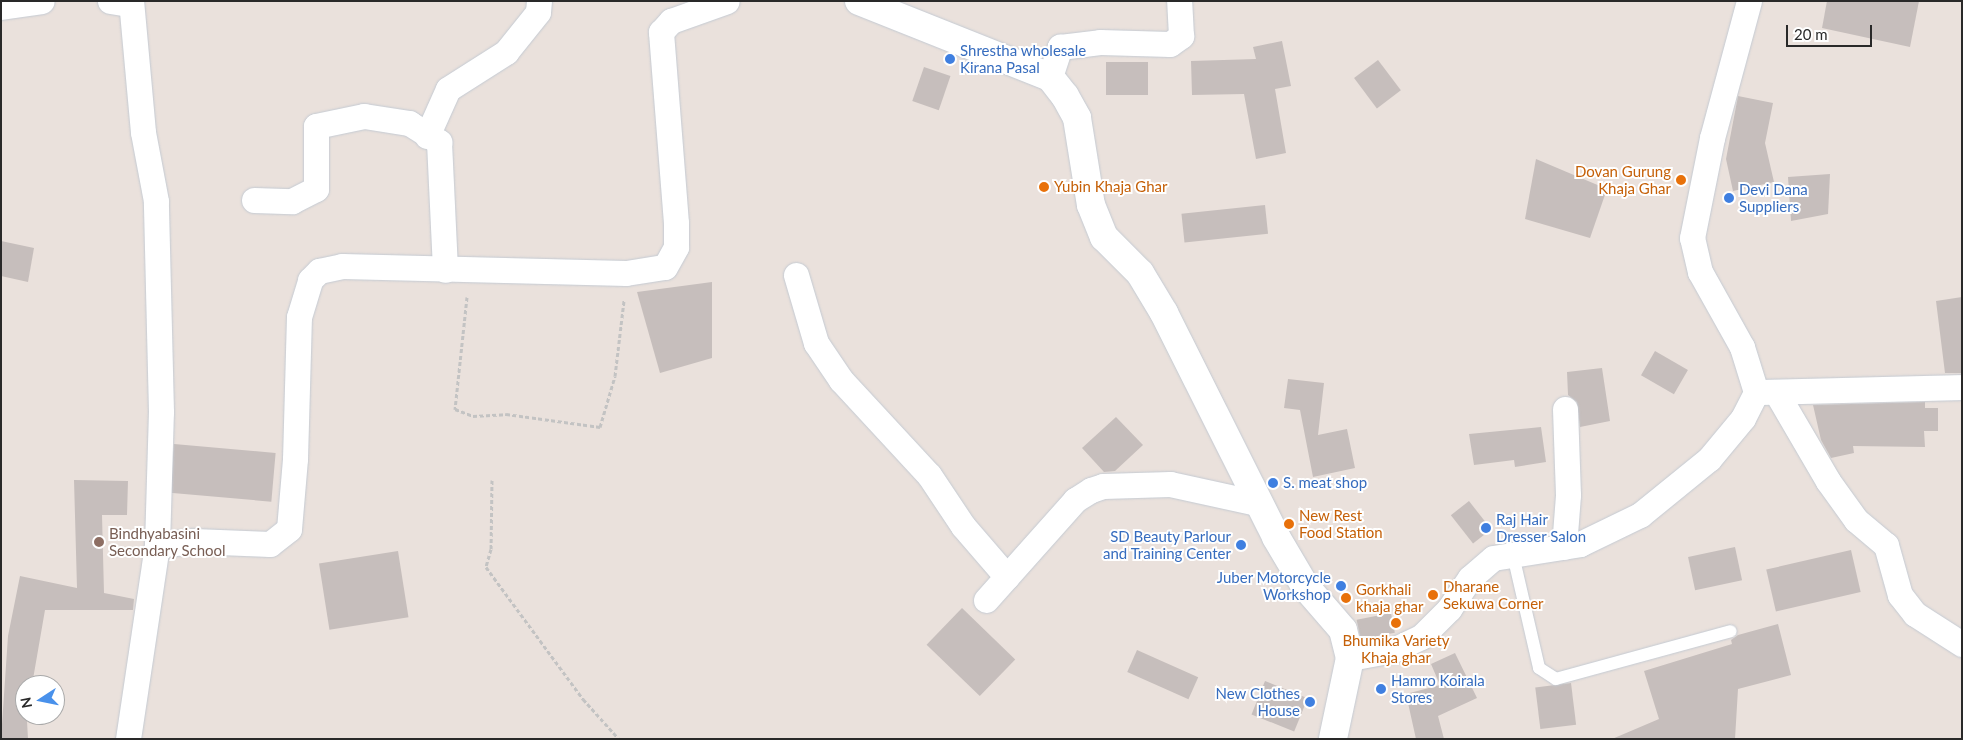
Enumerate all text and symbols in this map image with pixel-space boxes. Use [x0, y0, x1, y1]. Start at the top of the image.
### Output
scale bar [1788, 15, 1874, 47]
text: 20 m [1794, 25, 1828, 43]
place label: Shrestha wholesale Kirana Pasal [960, 41, 1087, 76]
marker: Shrestha wholesale Kirana Pasal [944, 53, 956, 65]
place label: Dovan Gurung Khaja Ghar [1575, 162, 1671, 197]
marker: Dovan Gurung Khaja Ghar [1675, 174, 1687, 186]
place label: Yubin Khaja Ghar [1054, 178, 1168, 196]
place label: Devi Dana Suppliers [1739, 180, 1808, 215]
marker: Yubin Khaja Ghar [1038, 181, 1050, 193]
marker: Devi Dana Suppliers [1723, 192, 1735, 204]
place label: S. meat shop [1283, 474, 1367, 492]
marker: S. meat shop [1267, 477, 1279, 489]
place label: New Rest Food Station [1299, 506, 1383, 541]
place label: Raj Hair Dresser Salon [1496, 510, 1586, 545]
marker: New Rest Food Station [1283, 518, 1295, 530]
marker: Raj Hair Dresser Salon [1480, 522, 1492, 534]
place label: Bindhyabasini Secondary School [109, 524, 226, 559]
place label: SD Beauty Parlour and Training Center [1103, 527, 1231, 562]
marker: Bindhyabasini Secondary School [93, 536, 105, 548]
marker: SD Beauty Parlour and Training Center [1235, 539, 1247, 551]
place label: Juber Motorcycle Workshop [1217, 568, 1331, 603]
place label: Dharane Sekuwa Corner [1443, 577, 1544, 612]
marker: Juber Motorcycle Workshop [1335, 580, 1347, 592]
place label: Gorkhali khaja ghar [1356, 580, 1423, 615]
marker: Dharane Sekuwa Corner [1427, 589, 1439, 601]
marker: Gorkhali khaja ghar [1340, 592, 1352, 604]
marker: Bhumika Variety Khaja ghar [1390, 617, 1402, 629]
place label: Bhumika Variety Khaja ghar [1342, 631, 1450, 666]
place label: Hamro Koirala Stores [1391, 671, 1485, 706]
north arrow [15, 675, 65, 725]
marker: Hamro Koirala Stores [1375, 683, 1387, 695]
place label: New Clothes House [1215, 684, 1300, 719]
text: N [16, 696, 35, 710]
marker: New Clothes House [1304, 696, 1316, 708]

